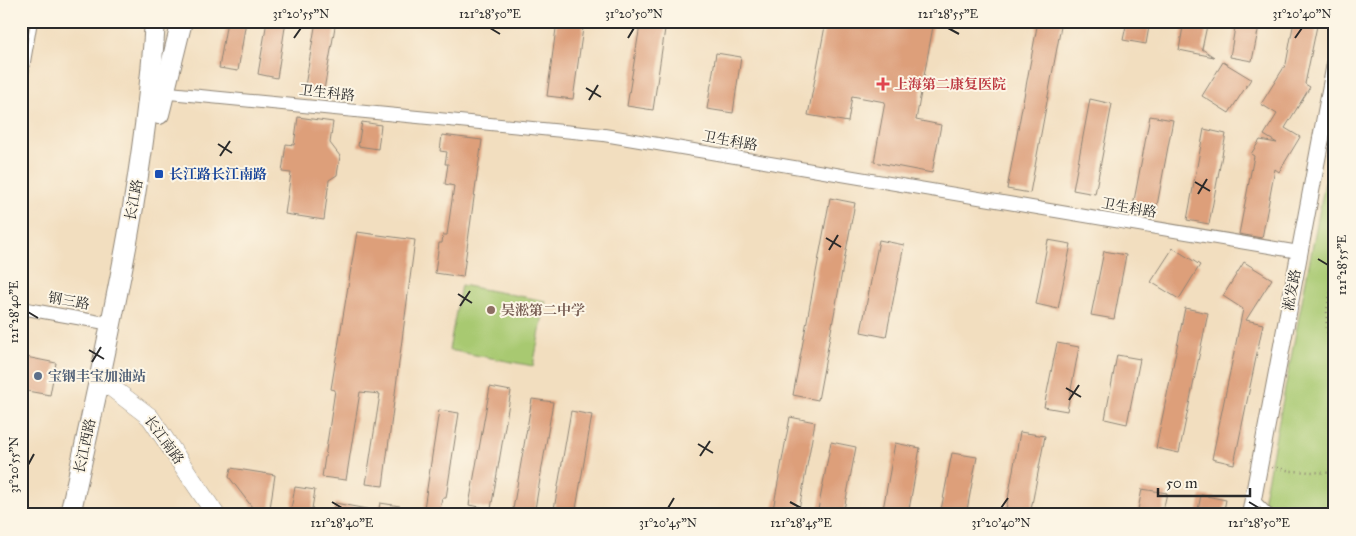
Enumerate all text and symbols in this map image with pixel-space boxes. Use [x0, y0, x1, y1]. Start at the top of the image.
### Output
text: 31°20'55"N [273, 7, 329, 21]
text: 121°28'50"E [459, 7, 521, 21]
text: 31°20'50"N [605, 7, 663, 21]
text: 121°28'55"E [918, 7, 979, 21]
text: 31°20'40"N [1272, 7, 1332, 21]
place label: 上海第二康复医院 [894, 76, 1006, 93]
marker: 上海第二康复医院 [876, 77, 890, 91]
street label: 卫生科路 [298, 82, 356, 104]
street label: 卫生科路 [701, 128, 759, 154]
place label: 长江路长江南路 [169, 166, 267, 183]
marker: 长江路长江南路 [153, 168, 165, 180]
street label: 长江路 [122, 178, 146, 222]
street label: 卫生科路 [1100, 195, 1158, 221]
text: 121°28'55"E [1335, 234, 1349, 295]
street label: 淞发路 [1280, 268, 1304, 312]
text: 121°28'40"E [7, 280, 21, 343]
street label: 钢三路 [47, 289, 91, 313]
place label: 吴淞第二中学 [501, 302, 585, 319]
marker: 吴淞第二中学 [485, 304, 497, 316]
place label: 宝钢丰宝加油站 [48, 368, 146, 385]
marker: 宝钢丰宝加油站 [32, 370, 44, 382]
street label: 长江南路 [141, 412, 187, 468]
street label: 长江西路 [71, 417, 99, 475]
text: 31°20'55"N [7, 437, 21, 493]
scale bar [1158, 466, 1251, 498]
text: 50 m [1166, 474, 1198, 492]
text: 121°28'40"E [311, 516, 374, 530]
text: 31°20'45"N [639, 516, 697, 530]
text: 121°28'45"E [770, 516, 832, 530]
text: 31°20'40"N [971, 516, 1031, 530]
text: 121°28'50"E [1228, 516, 1290, 530]

